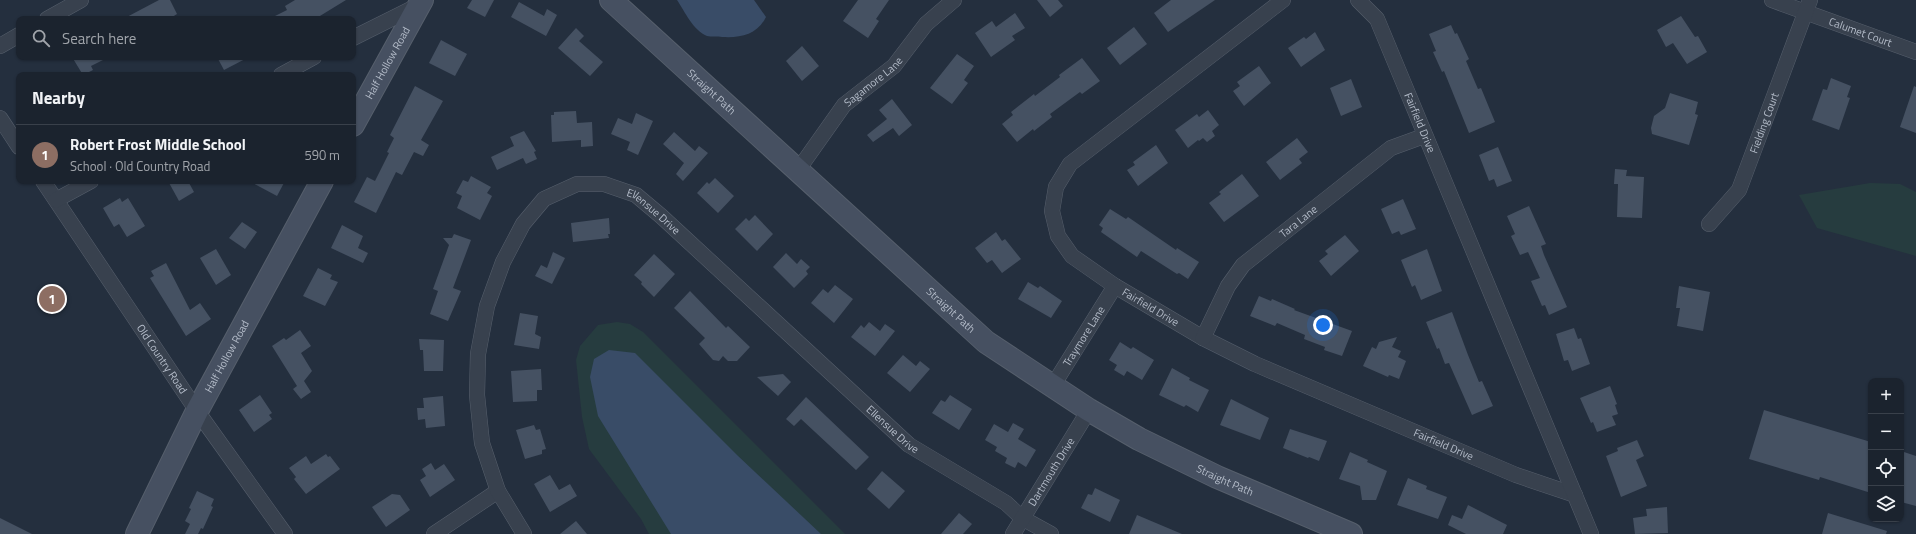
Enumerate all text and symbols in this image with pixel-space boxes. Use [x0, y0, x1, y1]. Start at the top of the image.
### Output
street label: Calumet Court [1827, 13, 1894, 51]
search box [16, 16, 356, 60]
street label: Half Hollow Road [361, 24, 414, 102]
icon: search [30, 27, 52, 49]
text: Search here [62, 27, 136, 50]
street label: Sagamore Lane [840, 53, 907, 110]
street label: Straight Path [684, 65, 740, 118]
text: Nearby [32, 85, 85, 111]
street label: Fairfield Drive [1400, 90, 1440, 155]
street label: Fielding Court [1745, 90, 1783, 156]
text: Robert Frost Middle School [70, 133, 246, 156]
text: 1 [41, 145, 49, 165]
text: 590 m [304, 145, 340, 165]
text: School · Old Country Road [70, 156, 210, 176]
street label: Ellensue Drive [625, 184, 684, 238]
street label: Tara Lane [1276, 201, 1321, 241]
street label: Straight Path [923, 283, 979, 337]
pin: 1 [39, 284, 65, 314]
street label: Fairfield Drive [1119, 284, 1182, 330]
street label: Traymore Lane [1059, 302, 1109, 369]
your location [1313, 315, 1333, 335]
street label: Half Hollow Road [200, 317, 253, 395]
street label: Old Country Road [133, 321, 191, 397]
map controls [1868, 378, 1904, 522]
button: + [1868, 378, 1904, 414]
street label: Ellensue Drive [863, 401, 922, 457]
button: − [1868, 414, 1904, 450]
street label: Fairfield Drive [1411, 424, 1477, 464]
street label: Dartmouth Drive [1024, 434, 1078, 509]
button: locate [1868, 450, 1904, 486]
street label: Straight Path [1194, 460, 1256, 500]
button: layers [1868, 486, 1904, 522]

